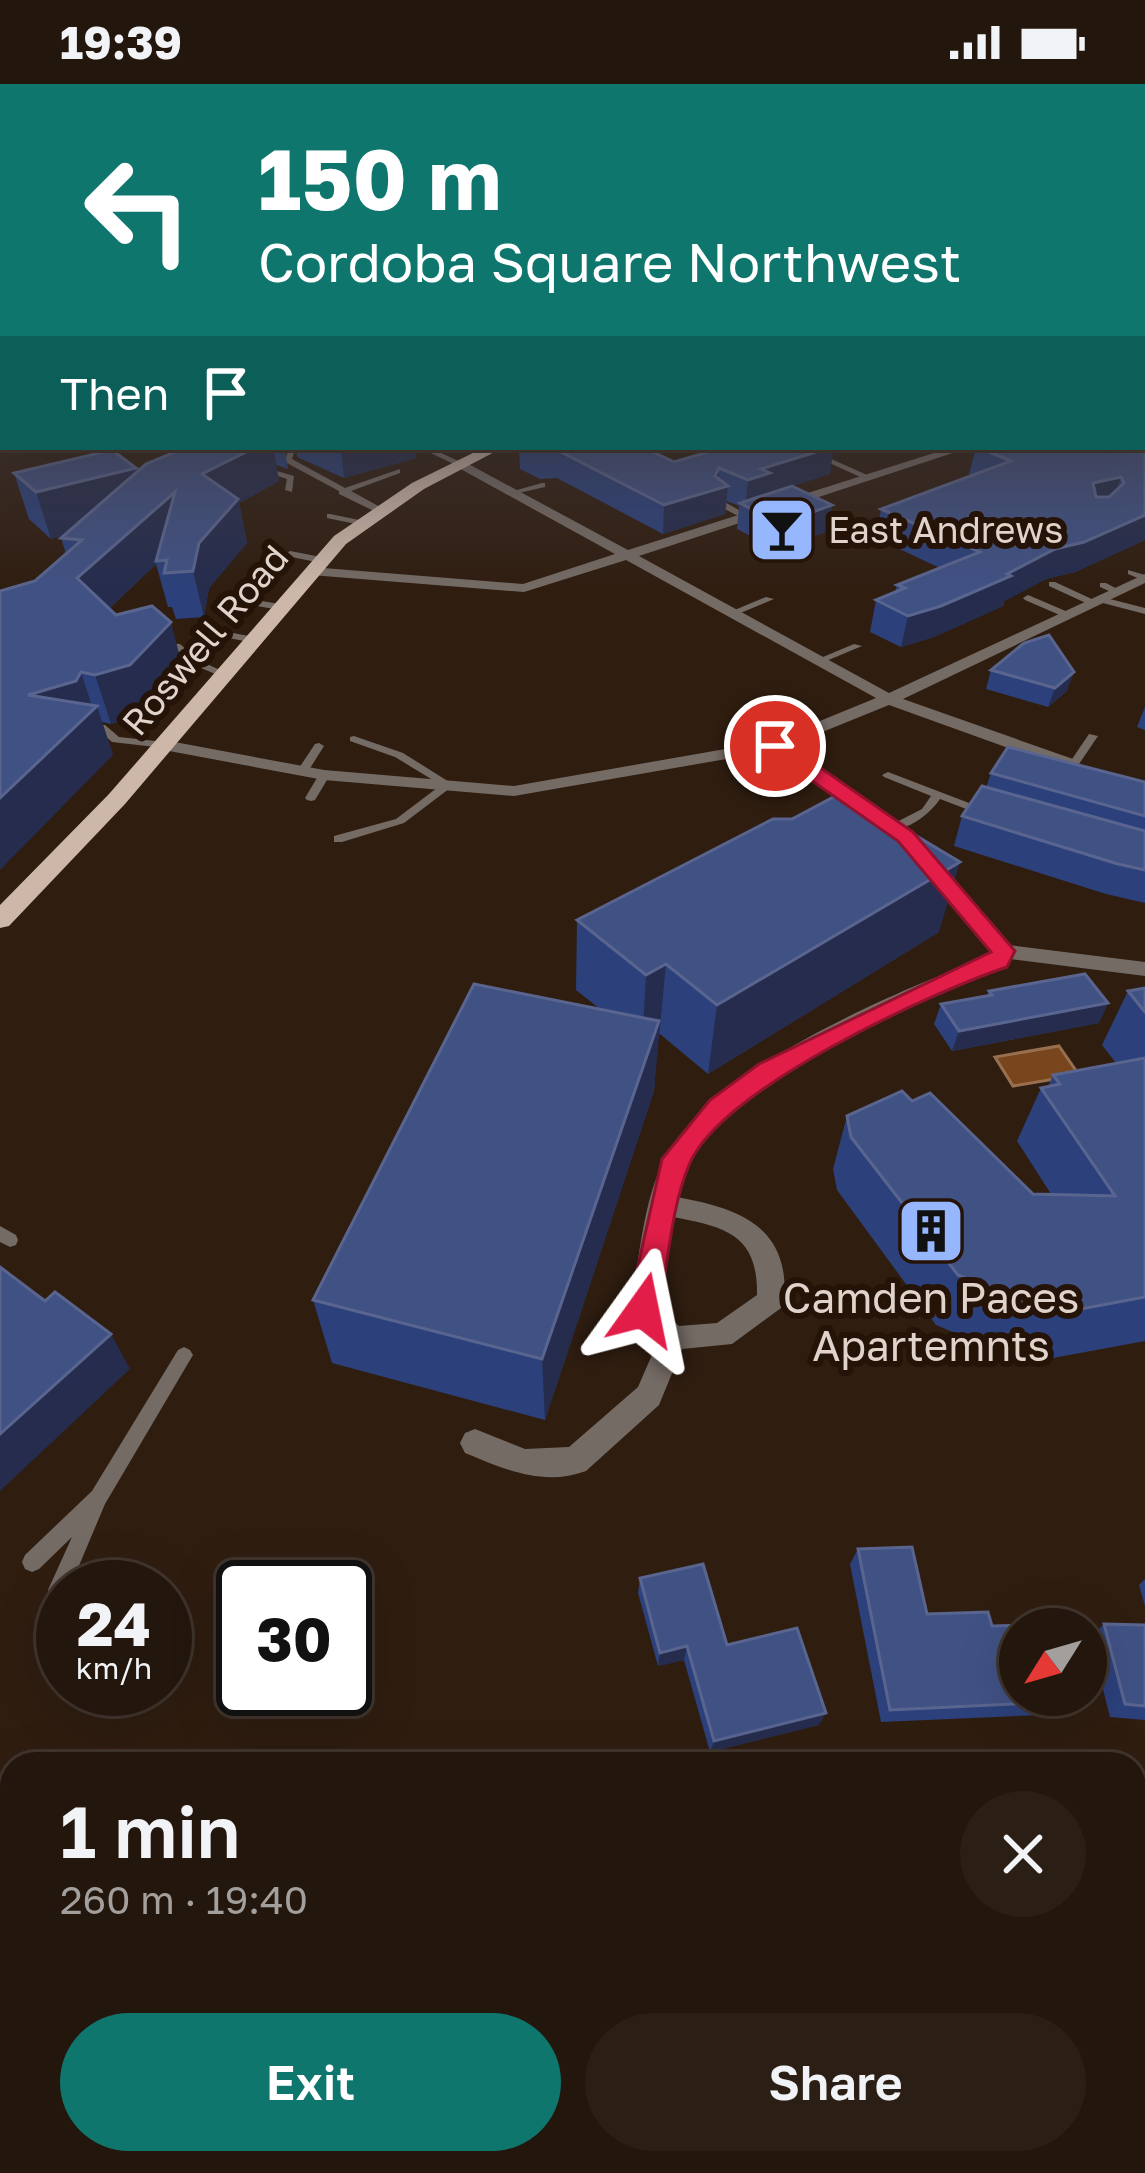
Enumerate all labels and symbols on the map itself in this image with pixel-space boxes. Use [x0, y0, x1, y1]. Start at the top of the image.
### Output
bar icon: East Andrews [747, 495, 817, 565]
place label: East Andrews [828, 508, 1063, 551]
street label: Roswell Road [113, 536, 297, 743]
pin [724, 695, 826, 797]
building icon: Camden Paces Apartemnts [896, 1196, 966, 1266]
position arrow [580, 1247, 706, 1373]
place label: Camden Paces Apartemnts [783, 1272, 1079, 1370]
speed limit sign: 30 [216, 1560, 372, 1716]
north arrow [999, 1608, 1107, 1716]

